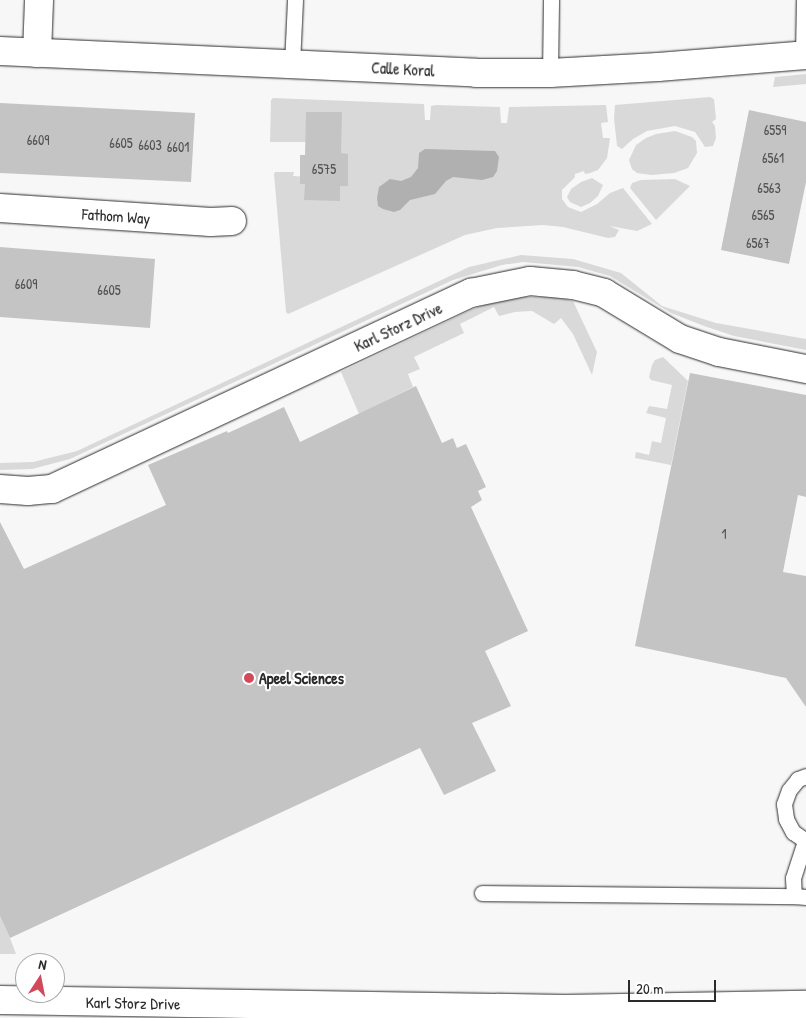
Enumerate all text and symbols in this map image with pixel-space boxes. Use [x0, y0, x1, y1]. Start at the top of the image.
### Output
street label: Calle Koral [371, 58, 435, 80]
house number: 6559 [764, 122, 786, 138]
house number: 6609 [27, 132, 49, 148]
house number: 6605 [109, 135, 133, 151]
house number: 6603 [138, 137, 162, 153]
house number: 6601 [167, 139, 189, 155]
house number: 6561 [762, 150, 784, 166]
house number: 6575 [312, 161, 336, 177]
house number: 6563 [757, 180, 781, 196]
street label: Fathom Way [81, 204, 151, 228]
house number: 6565 [751, 207, 775, 223]
house number: 6567 [746, 235, 770, 251]
house number: 6609 [15, 276, 37, 292]
house number: 6605 [97, 282, 121, 298]
street label: Karl Storz Drive [351, 298, 445, 356]
house number: 1 [721, 526, 727, 542]
place label: Apeel Sciences [259, 668, 344, 688]
marker: Apeel Sciences [243, 672, 255, 684]
north arrow [15, 953, 65, 1003]
text: N [37, 954, 48, 974]
scale bar [631, 970, 718, 1002]
text: 20 m [636, 978, 663, 999]
street label: Karl Storz Drive [85, 993, 181, 1013]

